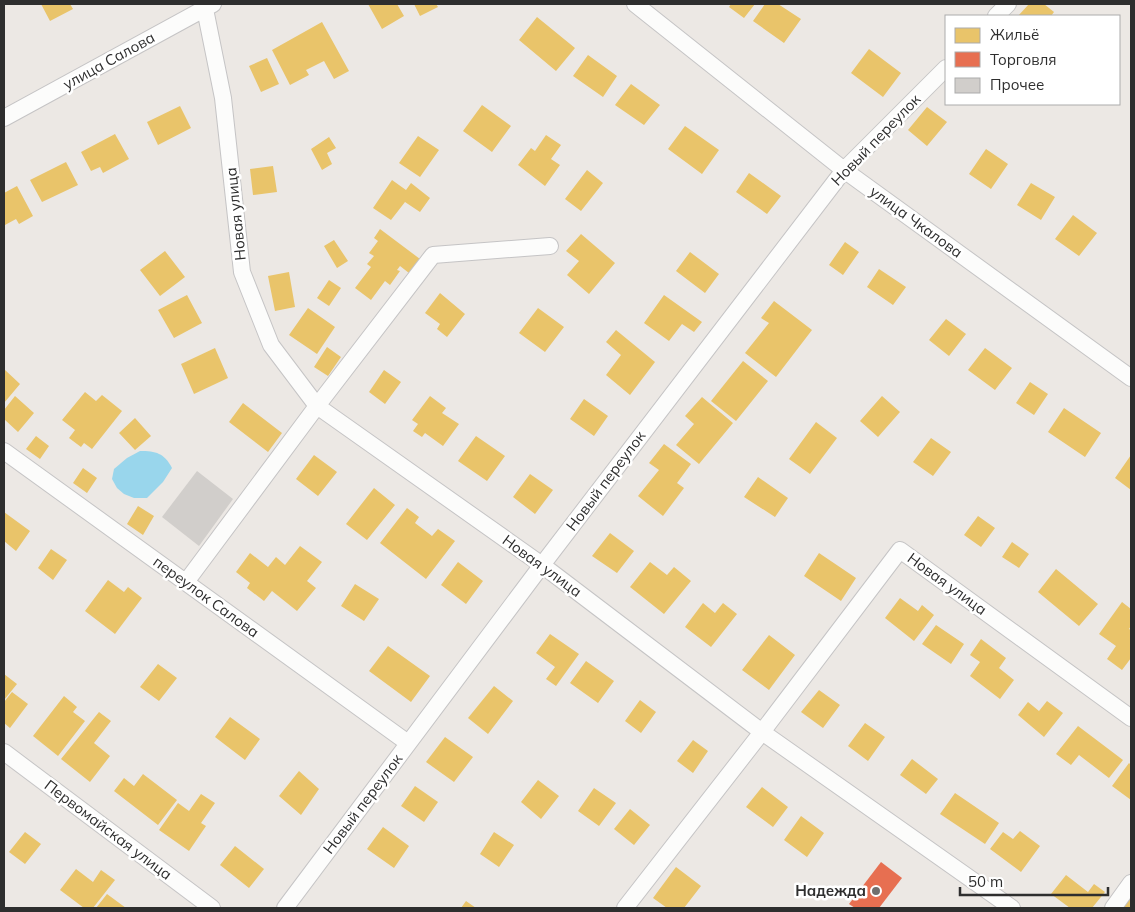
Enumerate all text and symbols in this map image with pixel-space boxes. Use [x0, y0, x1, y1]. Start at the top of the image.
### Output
legend [945, 15, 1120, 105]
text: Жильё [990, 25, 1039, 44]
street label: улица Салова [60, 28, 158, 94]
text: Торговля [990, 50, 1057, 69]
text: Прочее [990, 75, 1044, 94]
street label: Новый переулок [827, 89, 925, 190]
street label: Новая улица [221, 167, 250, 262]
street label: улица Чкалова [866, 181, 966, 262]
street label: Новый переулок [562, 426, 650, 535]
street label: Новая улица [499, 530, 586, 601]
street label: Новая улица [904, 548, 991, 619]
street label: переулок Салова [150, 552, 263, 641]
street label: Новый переулок [319, 749, 407, 858]
street label: Первомайская улица [41, 775, 176, 884]
scale bar [960, 864, 1108, 896]
text: 50 m [968, 872, 1003, 891]
place label: Надежда [795, 881, 866, 900]
marker: Надежда [870, 885, 882, 897]

